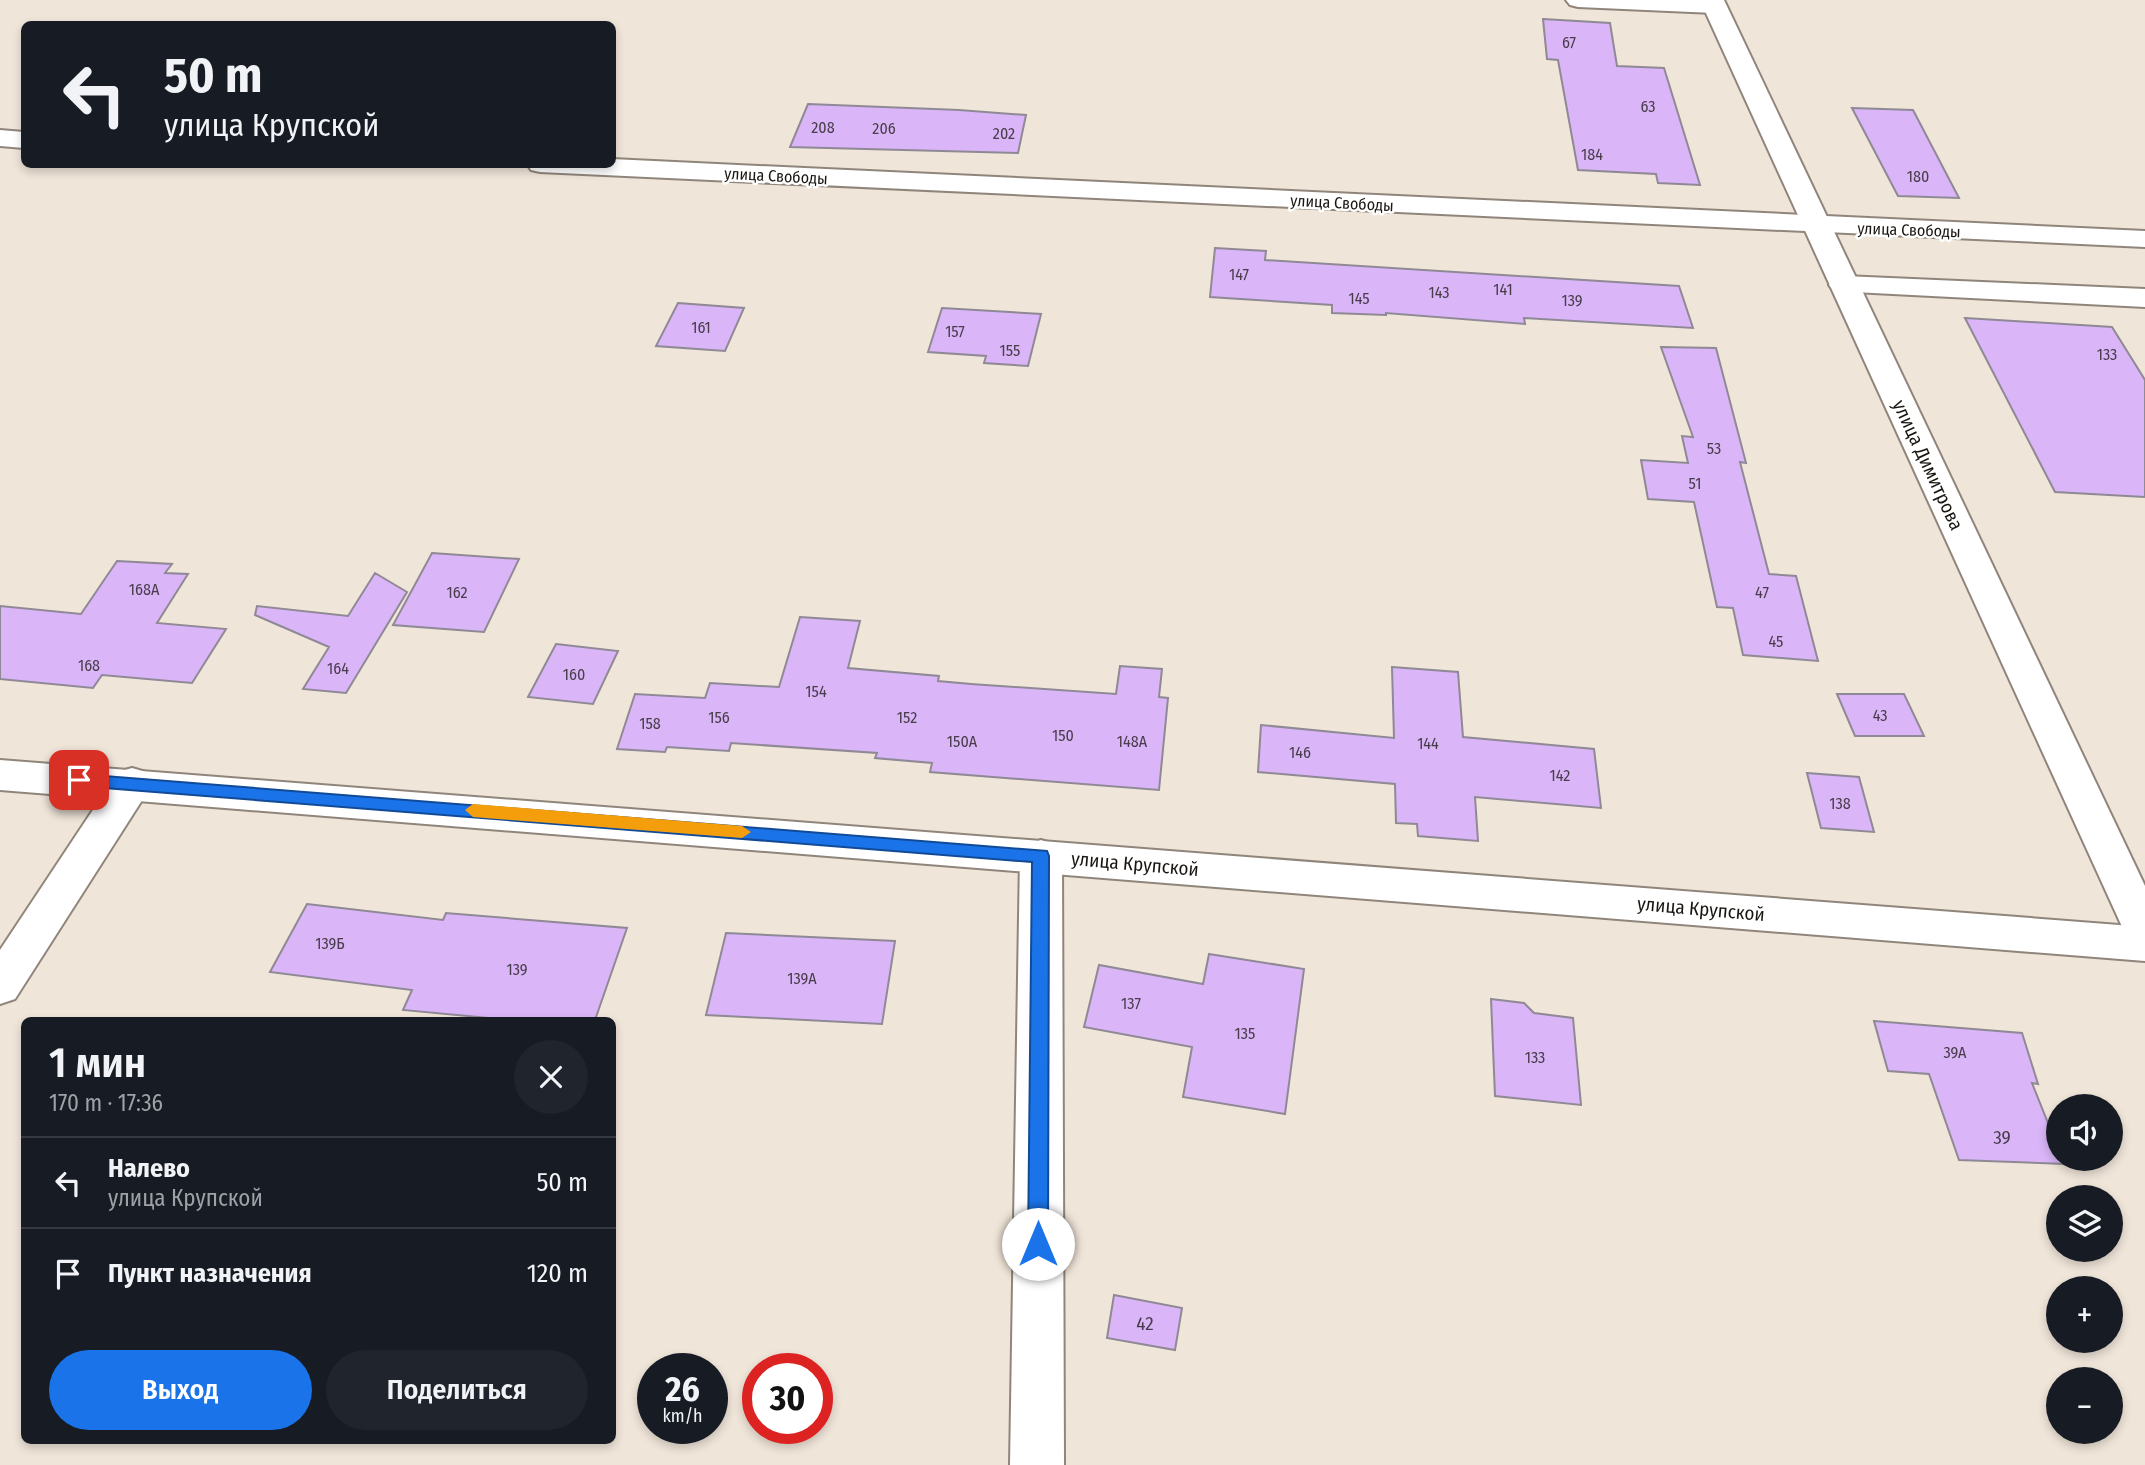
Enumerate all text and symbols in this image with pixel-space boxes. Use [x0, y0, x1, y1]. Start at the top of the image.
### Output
house number: 67 [1562, 33, 1577, 52]
text: 50 m [164, 46, 262, 105]
icon: left [49, 49, 140, 140]
house number: 63 [1640, 97, 1656, 116]
text: улица Крупской [164, 106, 379, 144]
house number: 208 [811, 118, 835, 137]
house number: 206 [872, 119, 896, 138]
house number: 202 [993, 124, 1015, 143]
house number: 184 [1581, 145, 1603, 164]
street label: улица Свободы [724, 164, 828, 188]
house number: 180 [1907, 167, 1929, 186]
street label: улица Свободы [1290, 191, 1394, 215]
street label: улица Свободы [1857, 219, 1961, 241]
house number: 147 [1229, 265, 1250, 284]
house number: 141 [1493, 280, 1513, 299]
house number: 143 [1429, 283, 1449, 302]
house number: 145 [1348, 289, 1370, 308]
house number: 139 [1561, 291, 1583, 310]
house number: 161 [691, 318, 711, 337]
house number: 157 [945, 322, 965, 341]
house number: 155 [1000, 341, 1020, 360]
house number: 133 [2097, 345, 2117, 364]
street label: улица Димитрова [1888, 396, 1968, 534]
house number: 53 [1707, 439, 1721, 458]
house number: 51 [1689, 474, 1701, 493]
house number: 168А [129, 580, 160, 599]
house number: 162 [446, 583, 468, 602]
house number: 47 [1755, 583, 1769, 602]
house number: 45 [1769, 632, 1783, 651]
house number: 168 [78, 656, 100, 675]
house number: 164 [327, 659, 349, 678]
house number: 160 [563, 665, 585, 684]
house number: 154 [805, 682, 827, 701]
house number: 43 [1873, 706, 1887, 725]
house number: 156 [708, 708, 730, 727]
house number: 152 [897, 708, 917, 727]
house number: 158 [639, 714, 661, 733]
house number: 150 [1052, 726, 1074, 745]
house number: 150А [947, 732, 978, 751]
house number: 148А [1117, 732, 1148, 751]
house number: 144 [1417, 734, 1439, 753]
house number: 146 [1289, 743, 1311, 762]
pin [49, 750, 109, 810]
icon: arrive [60, 761, 98, 799]
house number: 142 [1550, 766, 1570, 785]
house number: 138 [1829, 794, 1851, 813]
street label: улица Крупской [1070, 847, 1200, 881]
street label: улица Крупской [1636, 892, 1766, 926]
house number: 139Б [315, 934, 345, 953]
house number: 139 [506, 960, 528, 979]
house number: 139А [787, 969, 817, 988]
house number: 137 [1121, 994, 1141, 1013]
house number: 135 [1235, 1024, 1255, 1043]
text: 1 мин [49, 1038, 146, 1088]
button: close [514, 1040, 588, 1114]
house number: 39А [1943, 1043, 1967, 1062]
house number: 133 [1525, 1048, 1545, 1067]
text: 170 m · 17:36 [49, 1089, 163, 1117]
map controls [2046, 1094, 2123, 1444]
button: sound [2046, 1094, 2123, 1171]
house number: 39 [1993, 1126, 2011, 1149]
text: Налево [108, 1153, 190, 1184]
icon: left [49, 1164, 87, 1202]
text: 50 m [536, 1167, 588, 1198]
text: улица Крупской [108, 1184, 263, 1212]
button: layers [2046, 1185, 2123, 1262]
position arrow [1001, 1207, 1075, 1281]
icon: arrive [49, 1255, 87, 1293]
text: Пункт назначения [108, 1258, 312, 1289]
text: 120 m [527, 1258, 588, 1289]
button: + [2046, 1276, 2123, 1353]
house number: 42 [1136, 1312, 1154, 1335]
button: Выход [49, 1350, 312, 1430]
button: Поделиться [326, 1350, 588, 1430]
speed limit sign: 30 [742, 1353, 833, 1444]
button: − [2046, 1367, 2123, 1444]
text: 26 [665, 1368, 700, 1410]
text: km/h [662, 1405, 703, 1427]

